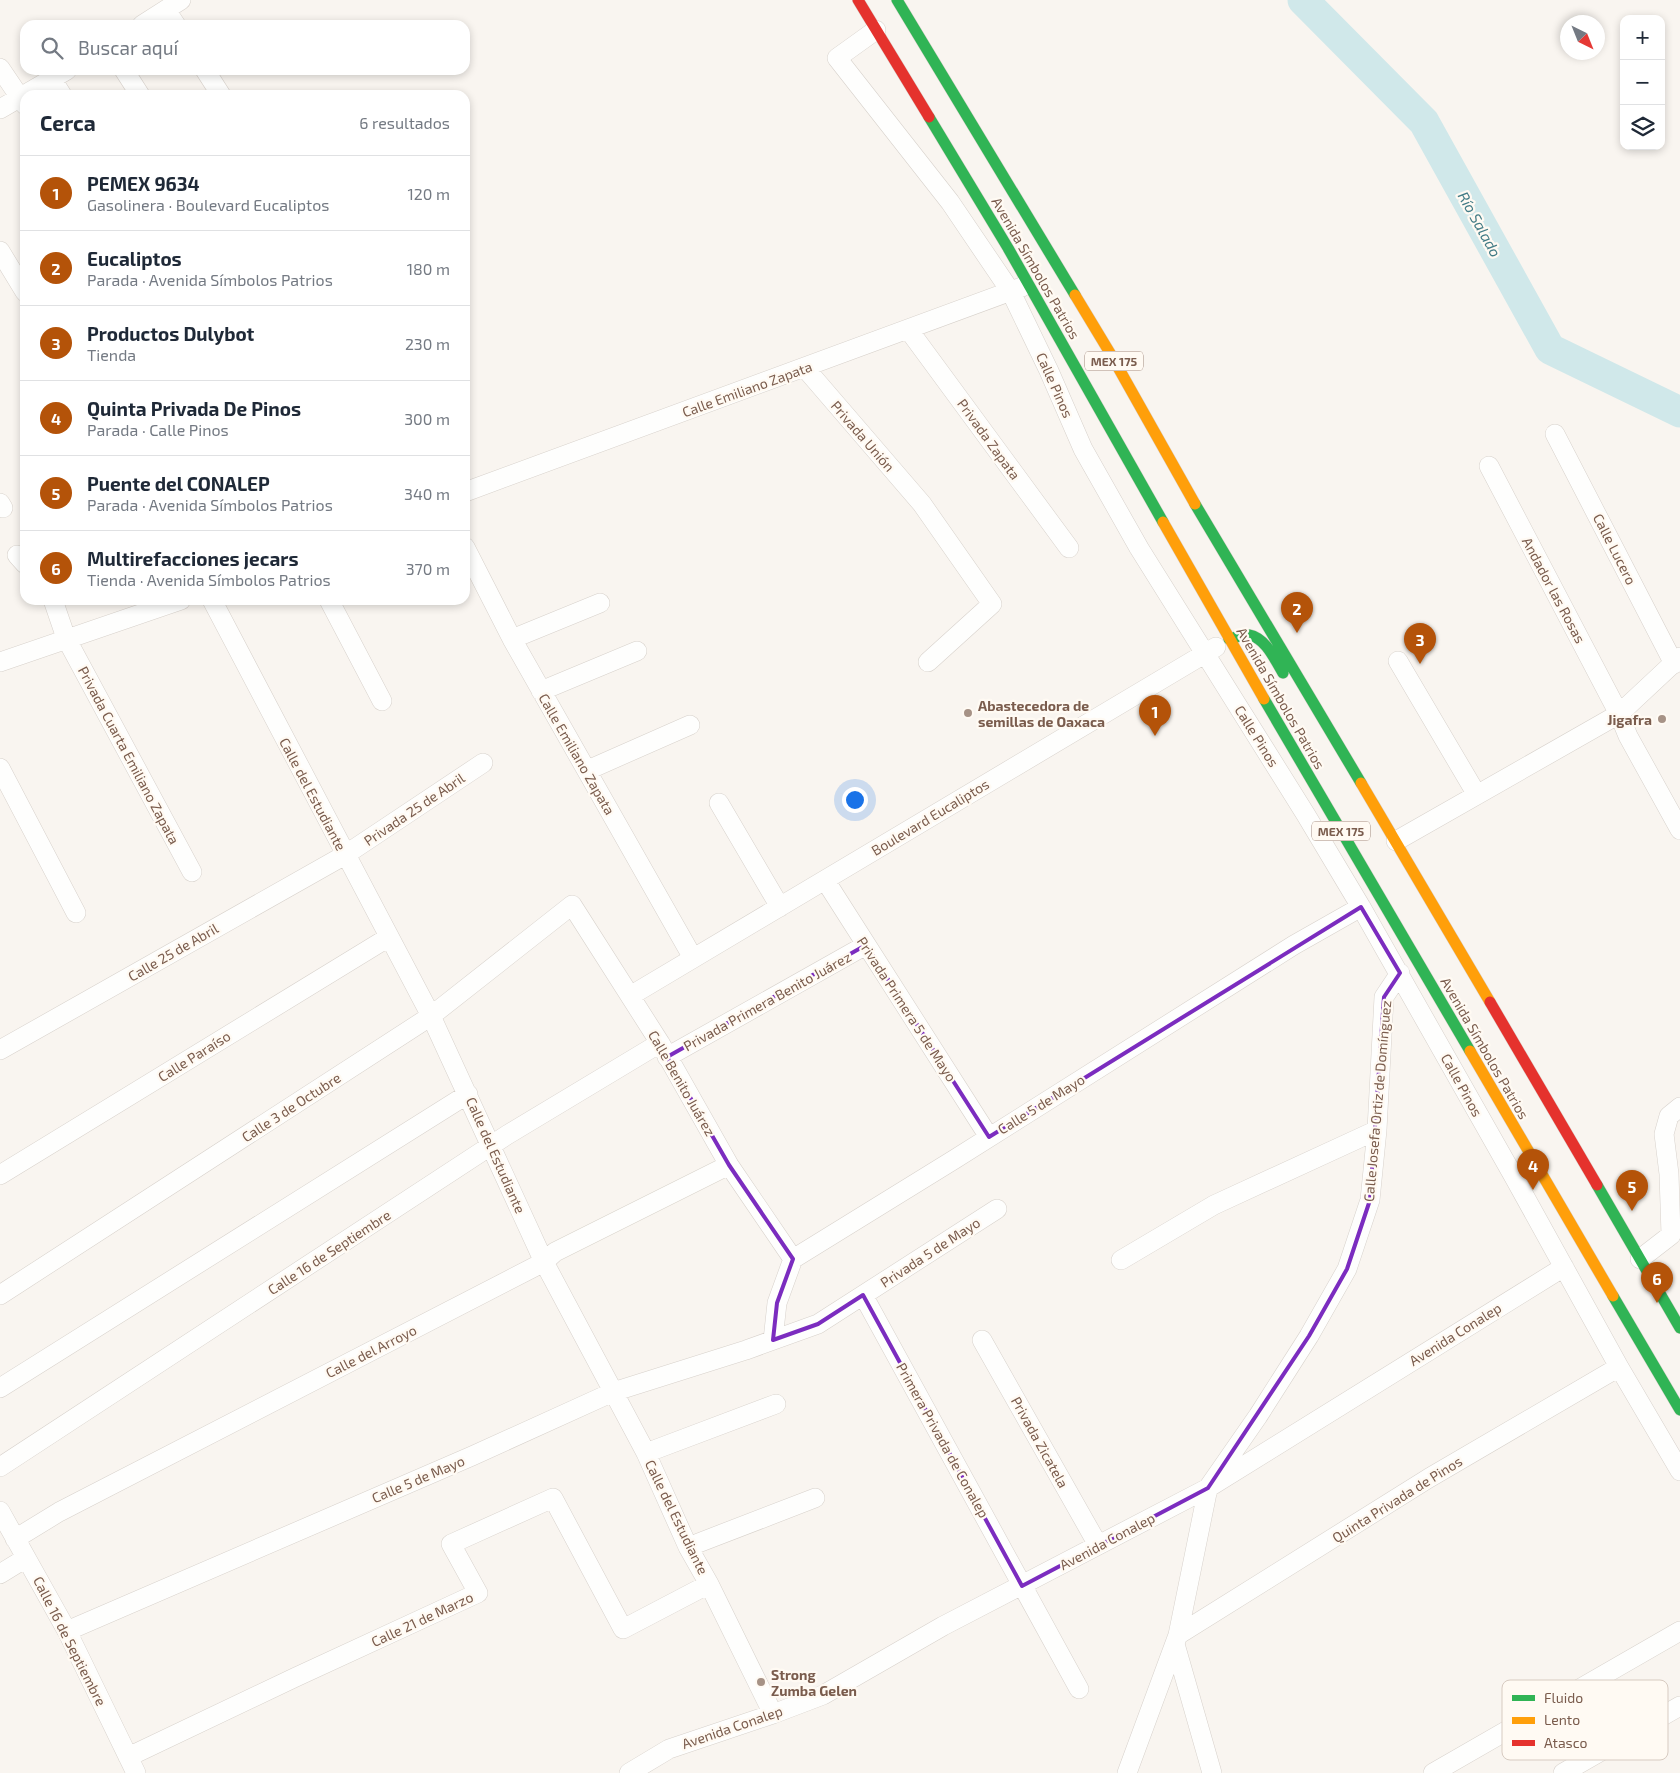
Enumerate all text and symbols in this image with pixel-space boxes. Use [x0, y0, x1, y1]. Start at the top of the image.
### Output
north arrow [1560, 15, 1605, 60]
map controls [1620, 15, 1665, 150]
button: + [1620, 15, 1665, 60]
search box [20, 20, 470, 75]
icon: search [38, 34, 66, 62]
text: Buscar aquí [78, 36, 178, 59]
button: − [1620, 60, 1665, 105]
button: layers [1620, 105, 1665, 150]
text: Cerca [40, 110, 96, 135]
text: 6 resultados [359, 113, 450, 132]
text: PEMEX 9634 [87, 172, 200, 195]
text: 1 [53, 184, 59, 203]
text: 120 m [407, 184, 450, 203]
water label: Río Salado [1455, 188, 1505, 260]
street label: Avenida Símbolos Patrios [988, 194, 1084, 342]
text: Gasolinera · Boulevard Eucaliptos [87, 195, 329, 214]
text: Eucaliptos [87, 247, 182, 270]
text: 2 [51, 259, 61, 278]
text: 180 m [407, 259, 450, 278]
text: Parada · Avenida Símbolos Patrios [87, 270, 333, 289]
text: Productos Dulybot [87, 322, 254, 345]
text: 3 [51, 334, 61, 353]
text: 230 m [405, 334, 450, 353]
text: Tienda [87, 345, 136, 364]
street label: Calle Pinos [1033, 350, 1077, 420]
road number: MEX 175 [1085, 352, 1143, 371]
street label: Calle Emiliano Zapata [680, 358, 814, 420]
street label: Privada Zapata [954, 395, 1024, 483]
text: Quinta Privada De Pinos [87, 397, 301, 420]
street label: Privada Unión [828, 397, 898, 475]
text: 4 [51, 409, 61, 428]
text: 300 m [404, 409, 450, 428]
text: Parada · Calle Pinos [87, 420, 229, 439]
text: Puente del CONALEP [87, 472, 270, 495]
text: 5 [52, 484, 60, 503]
text: 340 m [404, 484, 450, 503]
text: Parada · Avenida Símbolos Patrios [87, 495, 333, 514]
street label: Calle Lucero [1590, 511, 1640, 587]
street label: Andador las Rosas [1519, 534, 1589, 646]
text: Multirefacciones jecars [87, 547, 298, 570]
text: 6 [51, 559, 61, 578]
text: 370 m [406, 559, 450, 578]
text: Tienda · Avenida Símbolos Patrios [87, 570, 331, 589]
pin: 2 [1281, 592, 1313, 633]
pin: 3 [1404, 623, 1436, 664]
street label: Avenida Símbolos Patrios [1233, 624, 1329, 772]
street label: Privada Cuarta Emiliano Zapata [75, 663, 183, 847]
street label: Calle Emiliano Zapata [535, 690, 619, 818]
pin: 1 [1139, 695, 1171, 736]
place label: Abastecedora de semillas de Oaxaca [978, 697, 1105, 730]
street label: Calle Pinos [1231, 702, 1283, 770]
marker: Abastecedora de semillas de Oaxaca [962, 707, 974, 719]
place label: Jigafra [1607, 711, 1652, 728]
marker: Jigafra [1656, 713, 1668, 725]
street label: Calle del Estudiante [276, 735, 350, 853]
street label: Privada 25 de Abril [360, 769, 468, 849]
street label: Boulevard Eucaliptos [868, 775, 992, 859]
your location [842, 787, 868, 813]
road number: MEX 175 [1312, 821, 1370, 840]
street label: Calle 25 de Abril [125, 919, 222, 985]
street label: Privada Primera 5 de Mayo [854, 933, 960, 1085]
street label: Privada Primera Benito Juárez [680, 948, 854, 1054]
street label: Avenida Símbolos Patrios [1437, 974, 1533, 1122]
street label: Calle Josefa Ortiz de Domínguez [1360, 1000, 1394, 1202]
street label: Calle Paraíso [155, 1027, 233, 1085]
street label: Calle Benito Juárez [645, 1027, 719, 1139]
street label: Calle Pinos [1438, 1050, 1486, 1120]
street label: Calle 3 de Octubre [238, 1069, 344, 1145]
street label: Calle 5 de Mayo [994, 1070, 1088, 1137]
street label: Calle del Estudiante [463, 1094, 529, 1216]
pin: 4 [1517, 1149, 1549, 1190]
pin: 5 [1616, 1170, 1648, 1211]
street label: Calle 16 de Septiembre [264, 1206, 394, 1298]
street label: Privada 5 de Mayo [877, 1213, 983, 1291]
pin: 6 [1641, 1262, 1673, 1303]
street label: Avenida Conalep [1406, 1299, 1504, 1369]
street label: Calle del Arroyo [323, 1321, 419, 1381]
street label: Primera Privada de Conalep [893, 1359, 993, 1521]
street label: Privada Zicatela [1008, 1393, 1072, 1491]
street label: Calle 5 de Mayo [369, 1452, 467, 1506]
street label: Quinta Privada de Pinos [1329, 1452, 1465, 1546]
street label: Calle del Estudiante [642, 1457, 712, 1577]
street label: Avenida Conalep [1057, 1509, 1157, 1573]
street label: Calle 16 de Septiembre [30, 1573, 110, 1709]
street label: Calle 21 de Marzo [368, 1588, 476, 1650]
place label: Strong Zumba Gelen [771, 1666, 857, 1699]
marker: Strong Zumba Gelen [755, 1676, 767, 1688]
legend [1502, 1680, 1668, 1760]
text: Fluido [1544, 1689, 1583, 1706]
street label: Avenida Conalep [679, 1702, 785, 1752]
text: Lento [1544, 1711, 1580, 1728]
text: Atasco [1544, 1734, 1587, 1751]

